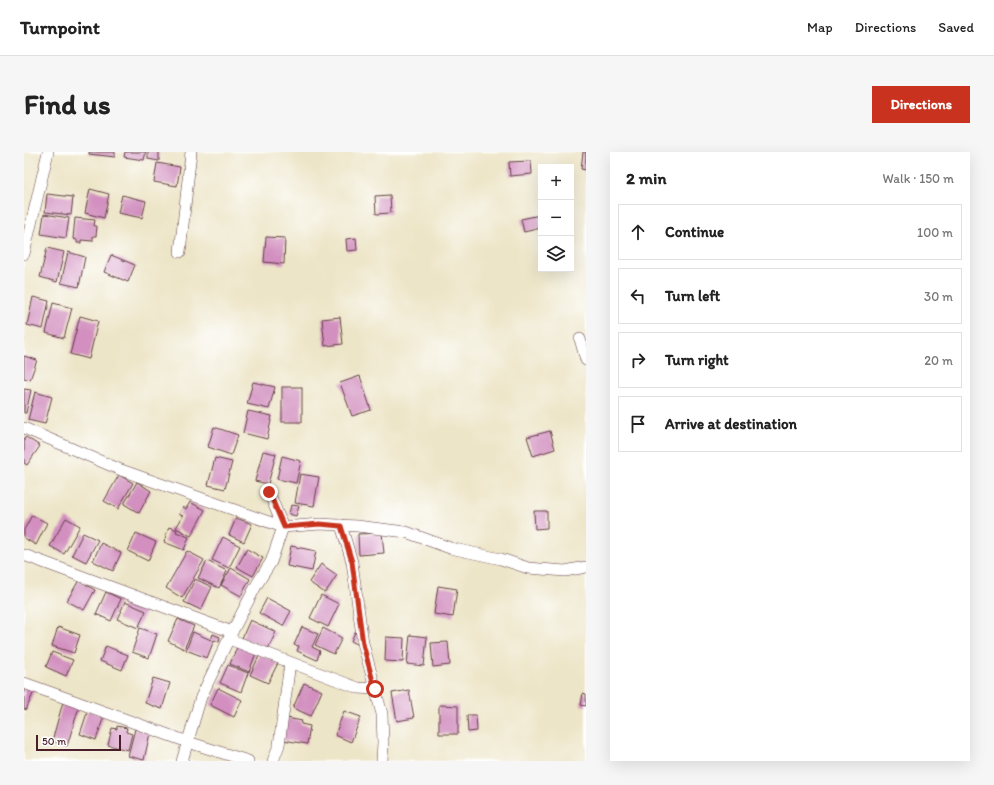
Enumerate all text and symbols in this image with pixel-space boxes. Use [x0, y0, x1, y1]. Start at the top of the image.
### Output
text: Turnpoint [20, 16, 100, 39]
text: Map [807, 19, 833, 36]
text: Directions [855, 19, 916, 36]
text: Saved [938, 19, 974, 36]
button: Directions [872, 86, 970, 123]
text: Find us [24, 87, 111, 121]
map controls [538, 164, 574, 272]
button: + [538, 164, 574, 200]
text: 2 min [626, 168, 666, 188]
text: Walk · 150 m [883, 171, 954, 186]
button: − [538, 200, 574, 236]
icon: ahead [627, 221, 649, 243]
text: Continue [665, 223, 724, 241]
text: 100 m [917, 225, 953, 240]
button: layers [538, 236, 574, 272]
icon: left [627, 285, 649, 307]
text: Turn left [665, 287, 720, 305]
text: 30 m [924, 289, 953, 304]
icon: right [627, 349, 649, 371]
text: Turn right [665, 351, 729, 369]
text: 20 m [924, 353, 953, 368]
icon: arrive [627, 413, 649, 435]
text: Arrive at destination [665, 415, 797, 433]
route end [260, 483, 278, 501]
route start [366, 680, 384, 698]
scale bar [36, 733, 121, 752]
text: 50 m [42, 735, 66, 748]

